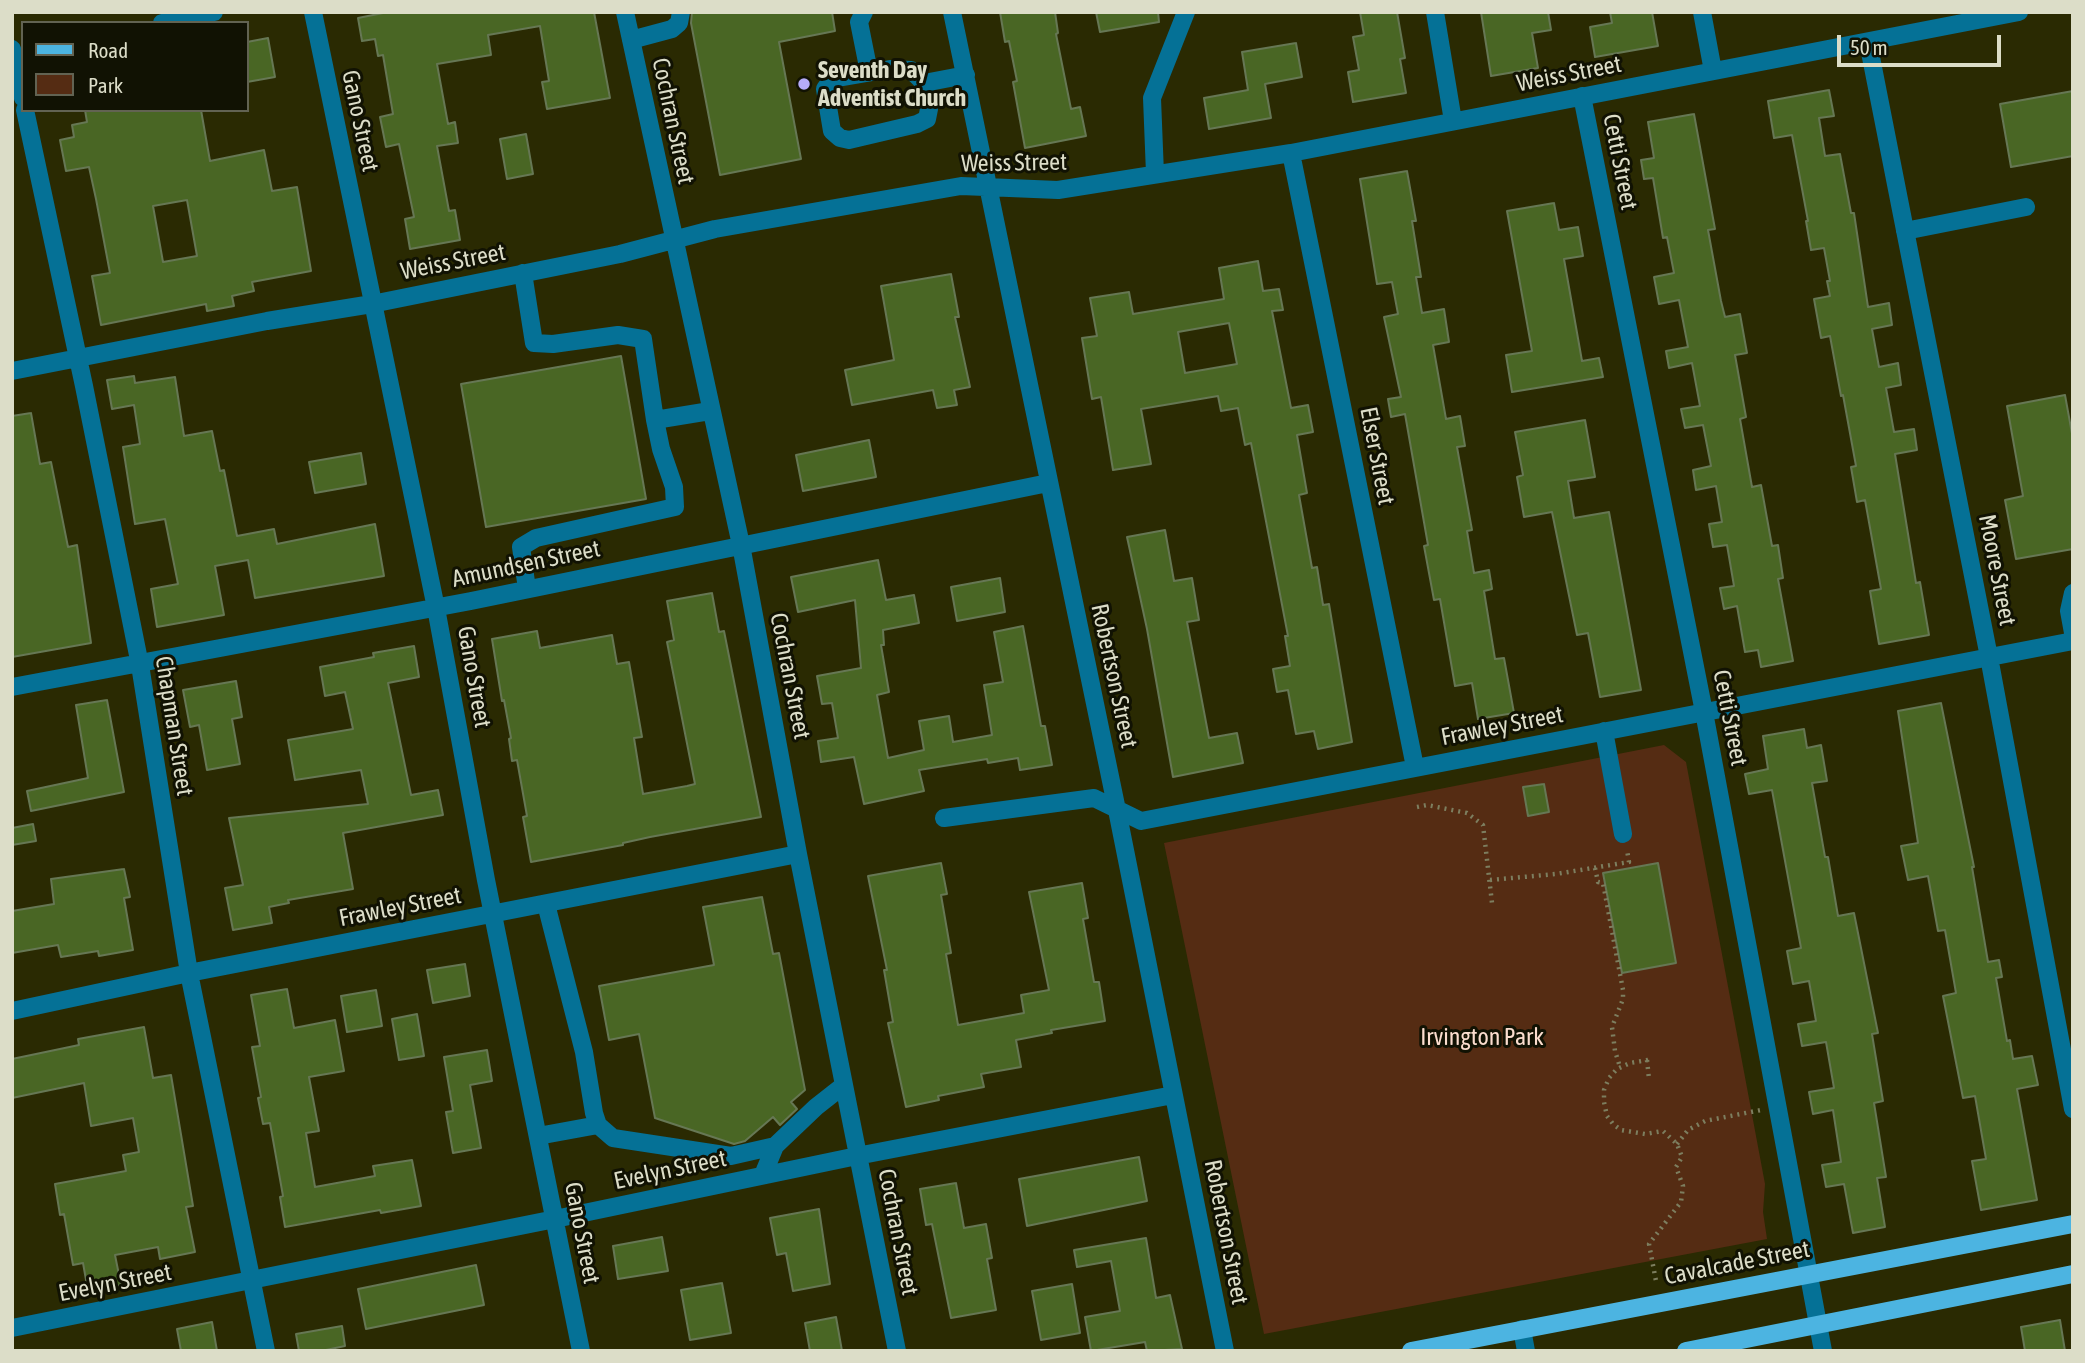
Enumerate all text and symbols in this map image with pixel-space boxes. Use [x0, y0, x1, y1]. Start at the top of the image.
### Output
legend [21, 21, 248, 112]
scale bar [1840, 21, 2004, 65]
text: 50 m [1850, 35, 1888, 59]
text: Road [88, 38, 128, 62]
street label: Weiss Street [1514, 50, 1624, 98]
street label: Cochran Street [646, 55, 700, 187]
place label: Seventh Day Adventist Church [818, 56, 966, 112]
street label: Gano Street [335, 68, 385, 174]
text: Park [88, 73, 123, 97]
marker: Seventh Day Adventist Church [796, 76, 812, 92]
street label: Cetti Street [1597, 112, 1643, 212]
street label: Weiss Street [961, 148, 1067, 178]
street label: Weiss Street [398, 238, 508, 286]
street label: Elser Street [1353, 405, 1401, 507]
street label: Moore Street [1972, 512, 2022, 628]
street label: Amundsen Street [449, 534, 603, 594]
street label: Robertson Street [1085, 601, 1143, 751]
street label: Cochran Street [764, 610, 816, 742]
street label: Gano Street [451, 624, 497, 730]
street label: Chapman Street [149, 654, 199, 798]
street label: Cetti Street [1707, 668, 1753, 768]
street label: Frawley Street [1438, 700, 1566, 752]
street label: Frawley Street [336, 881, 464, 933]
park label: Irvington Park [1420, 1023, 1544, 1051]
street label: Evelyn Street [611, 1144, 729, 1196]
street label: Robertson Street [1198, 1157, 1254, 1307]
street label: Cochran Street [872, 1166, 924, 1298]
street label: Gano Street [558, 1180, 606, 1286]
street label: Cavalcade Street [1662, 1235, 1812, 1291]
street label: Evelyn Street [56, 1258, 174, 1308]

